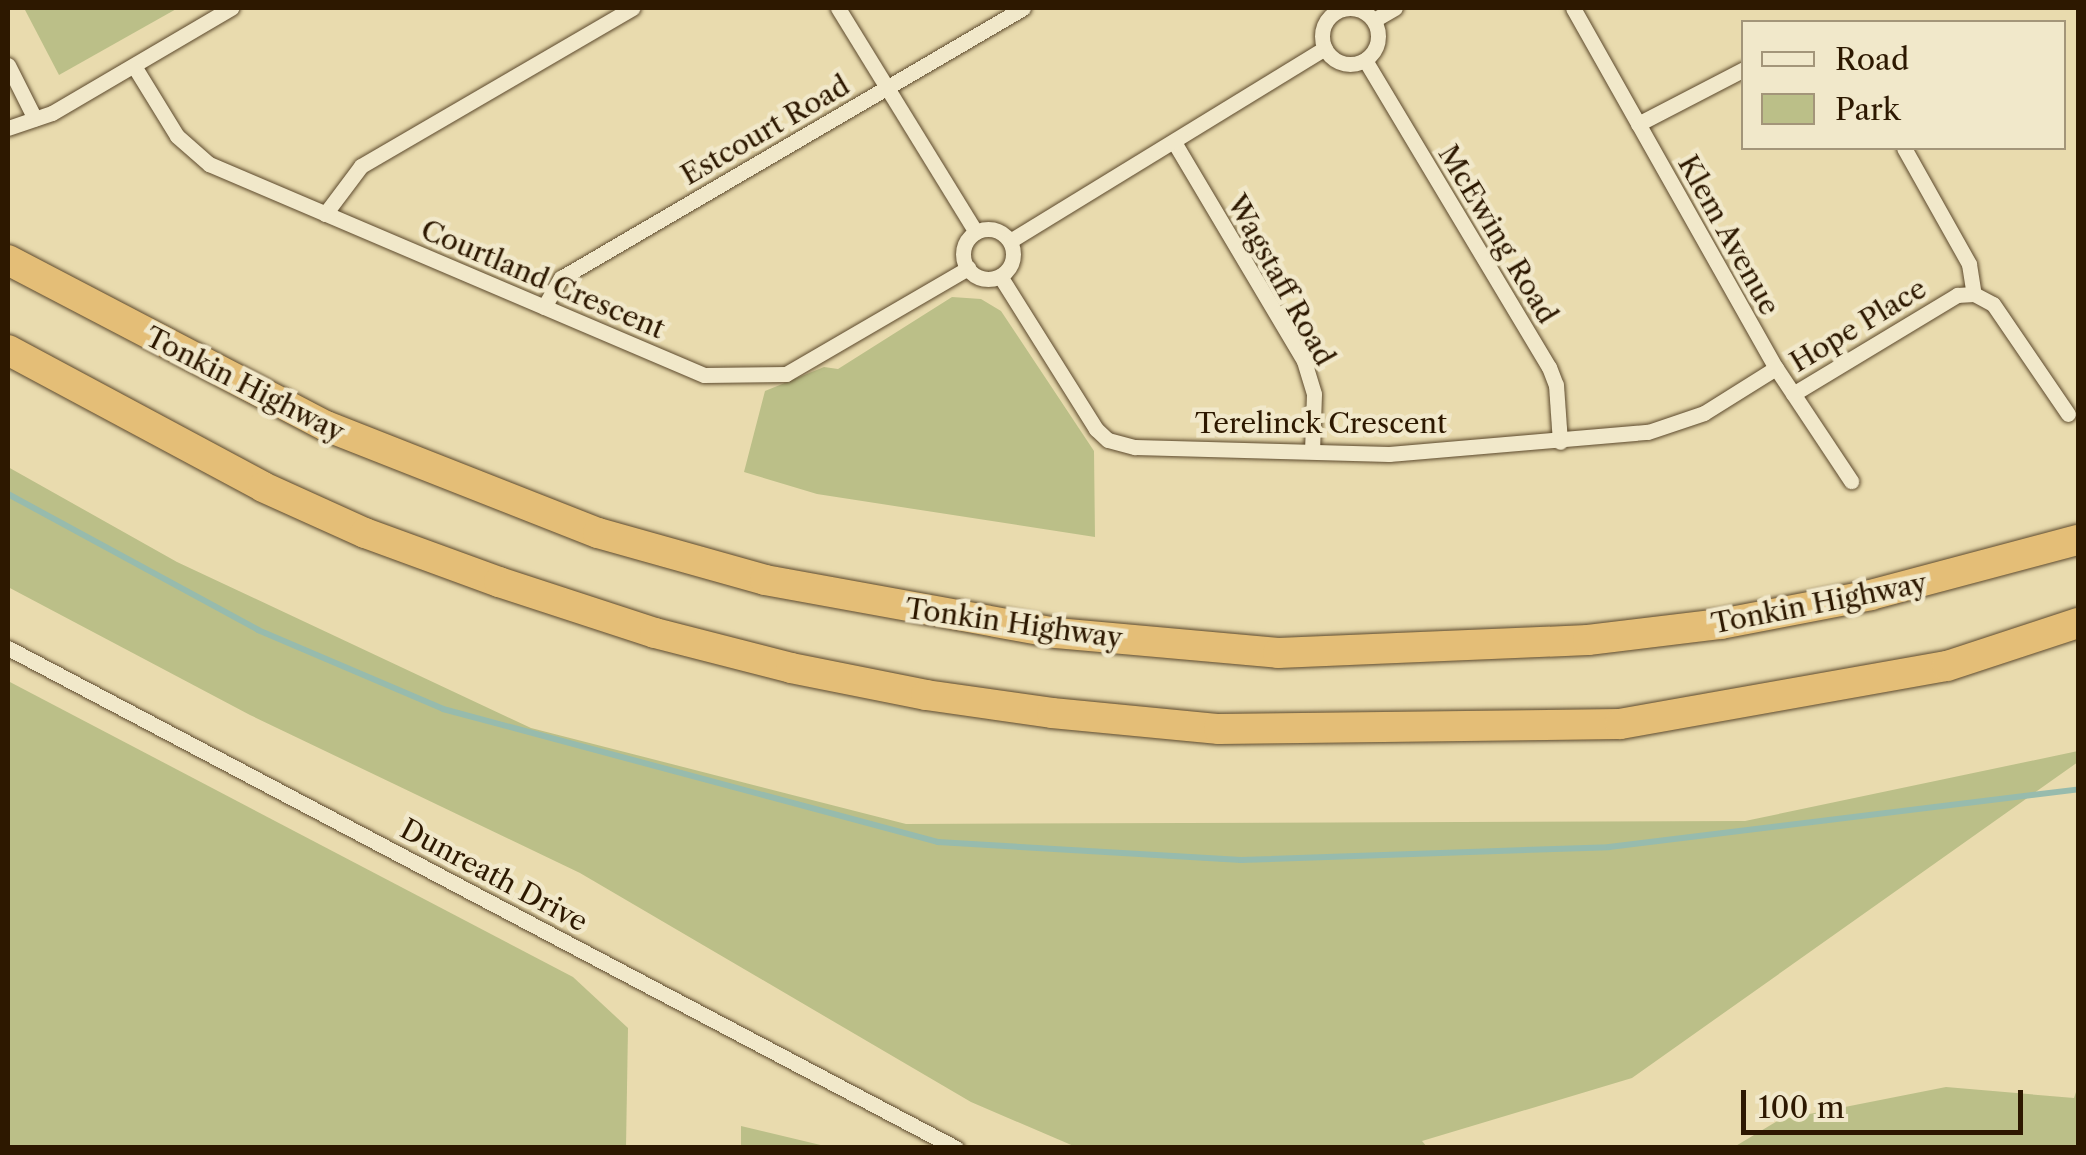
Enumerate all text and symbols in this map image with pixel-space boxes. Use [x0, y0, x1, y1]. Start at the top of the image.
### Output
legend [1741, 20, 2066, 150]
text: Road [1835, 41, 1909, 78]
street label: Estcourt Road [675, 68, 855, 192]
text: Park [1835, 91, 1900, 128]
street label: McEwing Road [1432, 139, 1564, 329]
street label: Klem Avenue [1671, 149, 1787, 321]
street label: Wagstaff Road [1220, 189, 1342, 371]
street label: Courtland Crescent [416, 212, 670, 346]
street label: Hope Place [1784, 271, 1932, 379]
street label: Tonkin Highway [140, 319, 350, 449]
street label: Terelinck Crescent [1195, 406, 1447, 440]
street label: Tonkin Highway [1708, 566, 1930, 640]
street label: Tonkin Highway [903, 591, 1125, 655]
street label: Dunreath Drive [395, 812, 593, 938]
scale bar [1746, 1070, 2028, 1132]
text: 100 m [1758, 1089, 1845, 1126]

